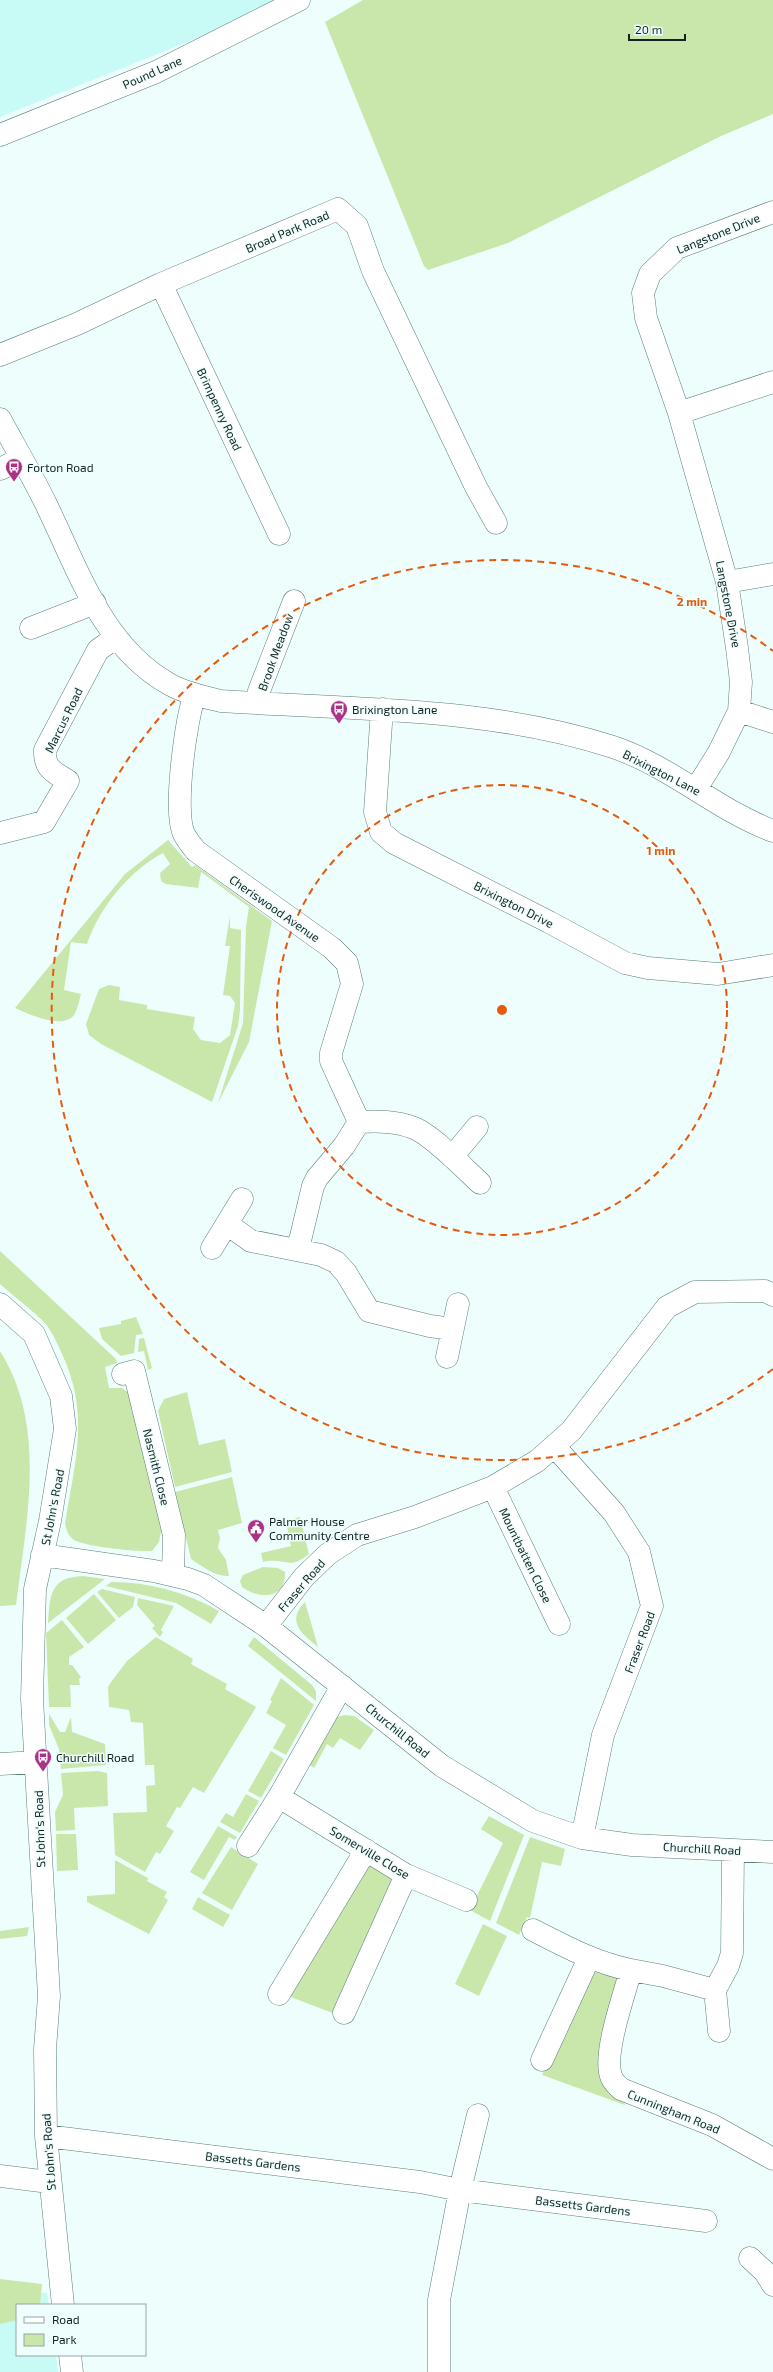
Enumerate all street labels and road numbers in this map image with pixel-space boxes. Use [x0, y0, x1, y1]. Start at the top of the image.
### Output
street label: Pound Lane [120, 53, 184, 91]
street label: Broad Park Road [243, 207, 331, 255]
street label: Langstone Drive [674, 210, 762, 256]
street label: Brimpenny Road [195, 365, 245, 453]
street label: Langstone Drive [714, 559, 744, 649]
street label: Brook Meadow [254, 611, 296, 693]
street label: Marcus Road [41, 685, 85, 755]
street label: Brixington Lane [621, 746, 703, 798]
street label: Cheriswood Avenue [227, 872, 323, 944]
street label: Brixington Drive [472, 878, 556, 930]
street label: Nasmith Close [141, 1427, 173, 1507]
street label: St John's Road [38, 1468, 66, 1546]
street label: Mountbatten Close [497, 1505, 555, 1605]
street label: Fraser Road [274, 1556, 328, 1614]
street label: Fraser Road [621, 1609, 657, 1675]
street label: Churchill Road [363, 1700, 433, 1760]
street label: St John's Road [31, 1790, 47, 1868]
street label: Somerville Close [328, 1823, 412, 1881]
street label: Churchill Road [663, 1839, 741, 1857]
street label: Cunningham Road [626, 2086, 722, 2136]
street label: St John's Road [38, 2113, 58, 2191]
street label: Bassetts Gardens [205, 2148, 301, 2174]
street label: Bassetts Gardens [535, 2192, 631, 2218]

